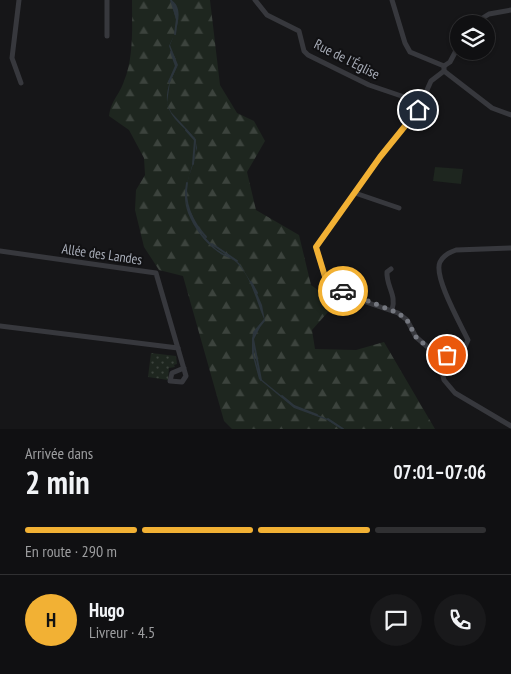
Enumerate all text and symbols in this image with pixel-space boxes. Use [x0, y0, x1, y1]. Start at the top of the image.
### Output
map controls [450, 15, 495, 60]
button: layers [450, 15, 495, 60]
street label: Rue de l'Église [311, 35, 383, 83]
pin [397, 89, 439, 131]
icon: home [404, 96, 432, 124]
street label: Allée des Landes [61, 239, 144, 269]
courier [318, 266, 368, 316]
icon: car [329, 277, 357, 305]
pin [426, 334, 468, 376]
icon: bag [433, 341, 461, 369]
text: Arrivée dans [25, 443, 93, 463]
text: 07:01–07:06 [393, 460, 486, 484]
text: 2 min [25, 461, 90, 503]
text: En route · 290 m [25, 541, 117, 561]
button: chat [370, 594, 422, 646]
button: phone [434, 594, 486, 646]
text: Hugo [89, 598, 124, 622]
text: H [46, 608, 56, 632]
text: Livreur · 4.5 [89, 622, 155, 642]

